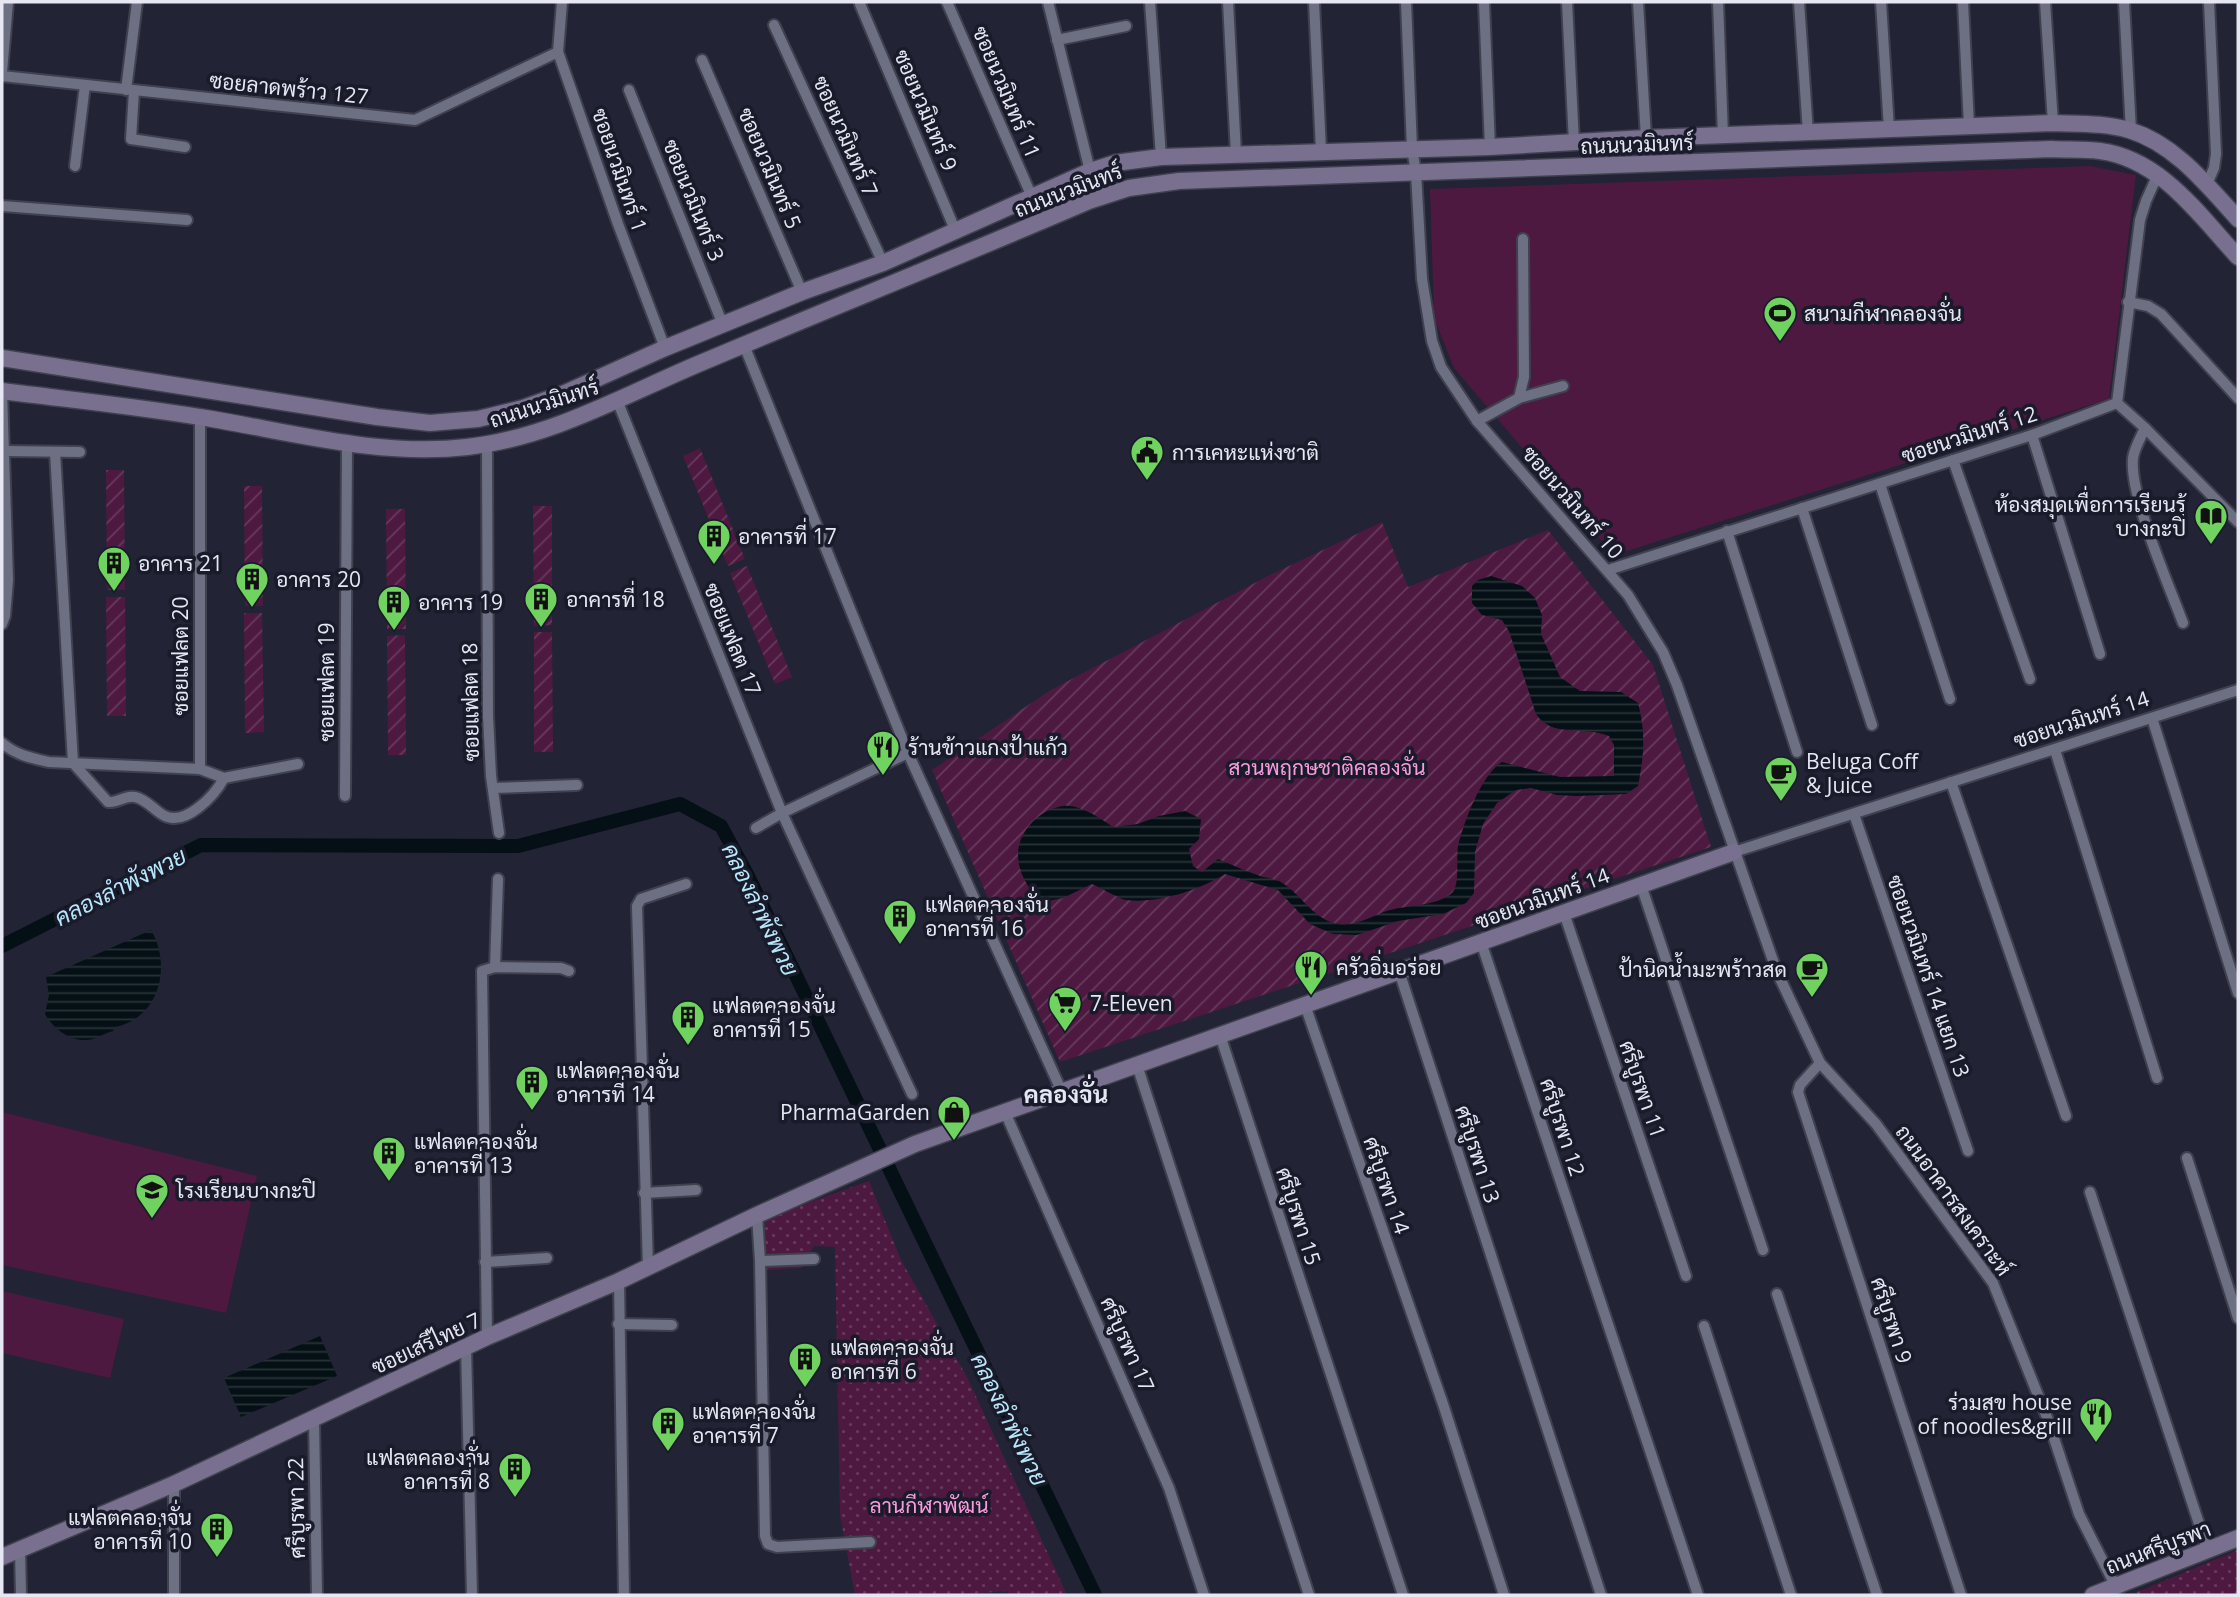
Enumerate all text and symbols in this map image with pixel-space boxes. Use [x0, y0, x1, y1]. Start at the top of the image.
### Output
street label: ซอยนวมินทร์ 11 [967, 22, 1047, 162]
street label: ซอยนวมินทร์ 9 [888, 45, 964, 175]
street label: ซอยลาดพร้าว 127 [208, 66, 370, 110]
street label: ซอยนวมินทร์ 7 [807, 71, 885, 201]
street label: ซอยนวมินทร์ 5 [732, 103, 808, 233]
street label: ซอยนวมินทร์ 1 [586, 104, 654, 236]
street label: ถนนนวมินทร์ [1580, 128, 1694, 160]
street label: ซอยนวมินทร์ 3 [657, 135, 731, 265]
street label: ถนนนวมินทร์ [1010, 157, 1126, 223]
sports icon: สนามกีฬาคลองจั่น [1761, 294, 1799, 343]
place label: สนามกีฬาคลองจั่น [1804, 295, 1962, 327]
street label: ถนนนวมินทร์ [486, 372, 602, 434]
street label: ซอยนวมินทร์ 12 [1898, 399, 2040, 469]
public building icon: การเคหะแห่งชาติ [1128, 433, 1166, 482]
place label: การเคหะแห่งชาติ [1172, 438, 1319, 466]
street label: ซอยนวมินทร์ 10 [1516, 440, 1630, 564]
place label: ห้องสมุดเพื่อการเรียนรู้ บางกะปิ [1995, 485, 2187, 542]
library icon: ห้องสมุดเพื่อการเรียนรู้ บางกะปิ [2192, 497, 2230, 546]
building icon: อาคารที่ 17 [695, 517, 733, 566]
place label: อาคารที่ 17 [738, 517, 837, 550]
building icon: อาคาร 21 [95, 544, 133, 593]
place label: อาคาร 21 [138, 549, 223, 577]
building icon: อาคาร 20 [233, 560, 271, 609]
place label: อาคาร 20 [276, 565, 361, 593]
street label: ซอยแฟลต 17 [698, 579, 768, 699]
building icon: อาคารที่ 18 [522, 580, 560, 629]
place label: อาคารที่ 18 [566, 580, 665, 613]
building icon: อาคาร 19 [375, 583, 413, 632]
place label: อาคาร 19 [418, 588, 503, 616]
street label: ซอยแฟลต 20 [166, 597, 194, 715]
street label: ซอยแฟลต 19 [312, 623, 340, 741]
street label: ซอยแฟลต 18 [455, 642, 485, 762]
street label: ซอยนวมินทร์ 14 [2010, 684, 2152, 754]
restaurant icon: ร้านข้าวแกงป้าแก้ว [864, 728, 902, 777]
place label: ร้านข้าวแกงป้าแก้ว [908, 733, 1068, 761]
place label: Beluga Coff & Juice [1806, 747, 1920, 799]
park label: สวนพฤกษชาติคลองจั่น [1228, 749, 1426, 781]
cafe icon: Beluga Coff & Juice [1762, 754, 1800, 803]
water label: คลองลำพังพวย [715, 837, 807, 981]
water label: คลองลำพังพวย [49, 839, 191, 933]
street label: ซอยนวมินทร์ 14 [1471, 861, 1613, 935]
street label: ซอยนวมินทร์ 14 แยก 13 [1881, 871, 1977, 1081]
place label: แฟลตคลองจั่น อาคารที่ 16 [925, 886, 1049, 942]
building icon: แฟลตคลองจั่น อาคารที่ 16 [881, 897, 919, 946]
restaurant icon: ครัวอิ่มอร่อย [1292, 948, 1330, 997]
place label: ครัวอิ่มอร่อย [1336, 949, 1442, 981]
cafe icon: ป้านิดน้ำมะพร้าวสด [1793, 950, 1831, 999]
place label: ป้านิดน้ำมะพร้าวสด [1619, 952, 1787, 983]
supermarket icon: 7-Eleven [1046, 984, 1084, 1033]
place label: แฟลตคลองจั่น อาคารที่ 15 [712, 987, 836, 1043]
place label: 7-Eleven [1090, 989, 1173, 1017]
building icon: แฟลตคลองจั่น อาคารที่ 15 [669, 998, 707, 1047]
street label: ศรีบูรพา 11 [1611, 1037, 1673, 1142]
place label: แฟลตคลองจั่น อาคารที่ 14 [556, 1052, 680, 1108]
building icon: แฟลตคลองจั่น อาคารที่ 14 [513, 1063, 551, 1112]
district label: คลองจั่น [1024, 1074, 1108, 1110]
street label: ศรีบูรพา 12 [1532, 1075, 1592, 1180]
shop icon: PharmaGarden [935, 1093, 973, 1142]
place label: PharmaGarden [780, 1098, 930, 1126]
street label: ศรีบูรพา 13 [1447, 1102, 1507, 1207]
street label: ถนนอาคารสงเคราะห์ [1890, 1119, 2018, 1281]
place label: แฟลตคลองจั่น อาคารที่ 13 [414, 1123, 538, 1179]
street label: ศรีบูรพา 14 [1355, 1133, 1417, 1238]
building icon: แฟลตคลองจั่น อาคารที่ 13 [370, 1134, 408, 1183]
street label: ศรีบูรพา 15 [1268, 1164, 1328, 1269]
school or university icon: โรงเรียนบางกะปิ [133, 1171, 171, 1220]
place label: โรงเรียนบางกะปิ [175, 1176, 316, 1204]
street label: ศรีบูรพา 9 [1863, 1273, 1919, 1367]
street label: ศรีบูรพา 17 [1093, 1292, 1161, 1397]
street label: ซอยเสรีไทย 7 [367, 1305, 485, 1381]
place label: แฟลตคลองจั่น อาคารที่ 6 [830, 1329, 954, 1385]
building icon: แฟลตคลองจั่น อาคารที่ 6 [786, 1340, 824, 1389]
water label: คลองลำพังพวย [964, 1347, 1056, 1491]
place label: ร่วมสุข house of noodles&grill [1918, 1388, 2072, 1440]
place label: แฟลตคลองจั่น อาคารที่ 7 [692, 1393, 816, 1449]
restaurant icon: ร่วมสุข house of noodles&grill [2077, 1395, 2115, 1444]
building icon: แฟลตคลองจั่น อาคารที่ 7 [649, 1404, 687, 1453]
place label: แฟลตคลองจั่น อาคารที่ 8 [366, 1439, 490, 1495]
building icon: แฟลตคลองจั่น อาคารที่ 8 [496, 1450, 534, 1499]
street label: ศรีบูรพา 22 [281, 1457, 313, 1559]
park label: ลานกีฬาพัฒน์ [869, 1491, 989, 1519]
place label: แฟลตคลองจั่น อาคารที่ 10 [68, 1499, 192, 1555]
building icon: แฟลตคลองจั่น อาคารที่ 10 [198, 1510, 236, 1559]
street label: ถนนศรีบูรพา [2101, 1514, 2215, 1582]

